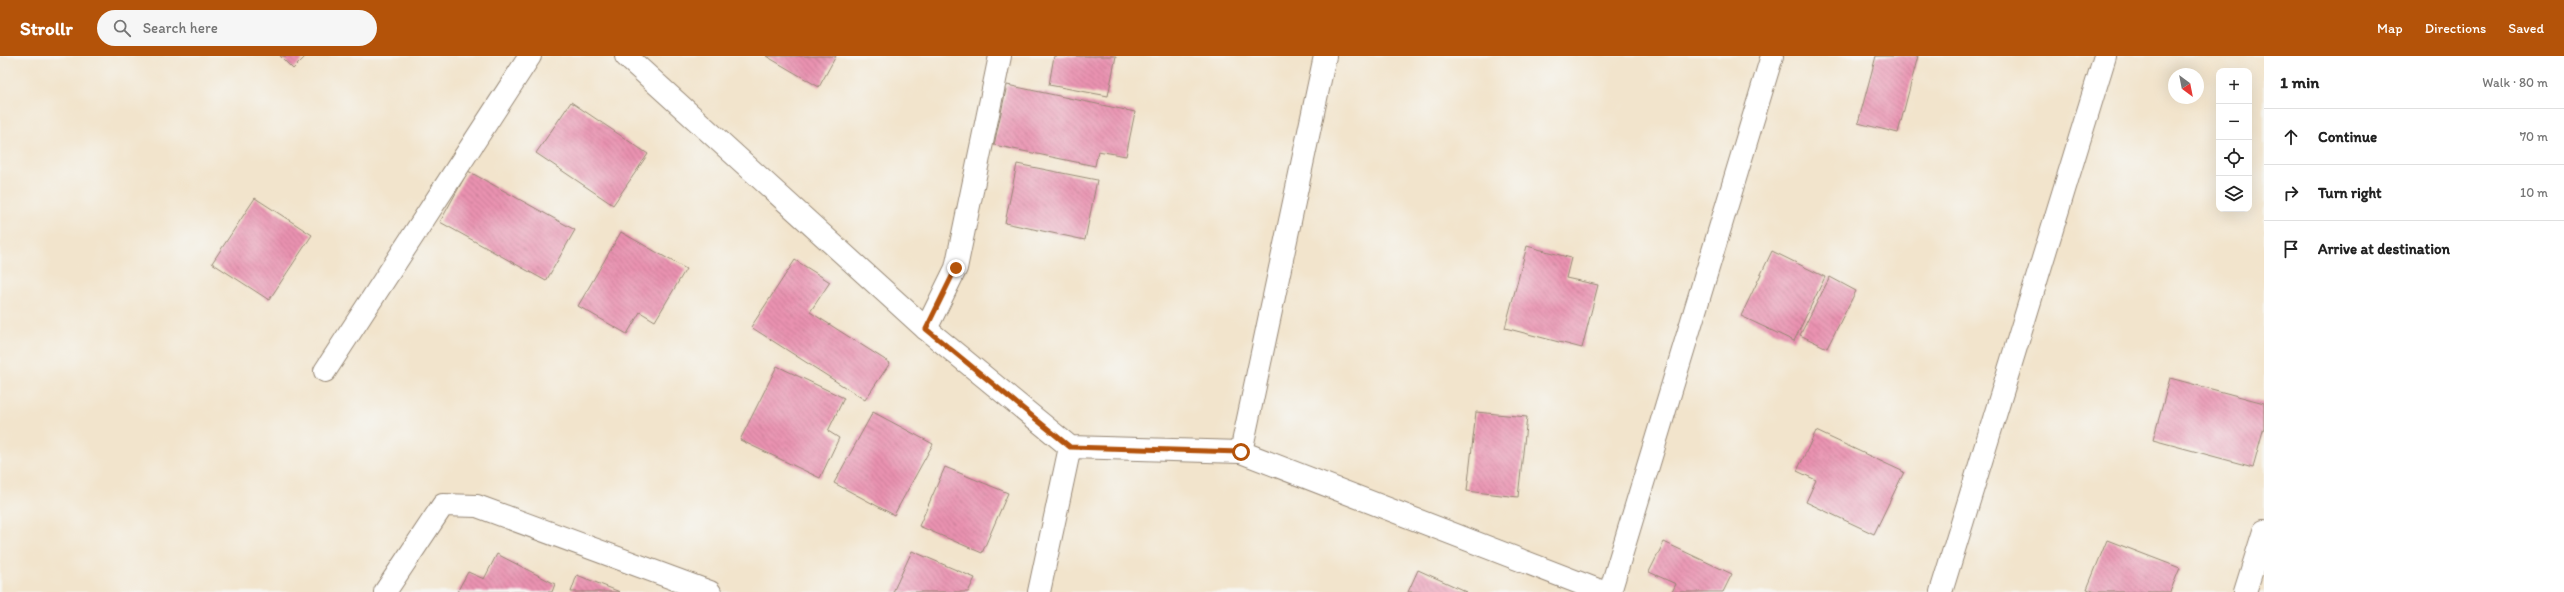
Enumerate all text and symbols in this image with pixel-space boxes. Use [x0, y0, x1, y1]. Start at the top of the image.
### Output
search box [97, 10, 377, 46]
text: Strollr [20, 17, 73, 40]
icon: search [111, 17, 133, 39]
text: Search here [143, 19, 218, 37]
text: Map [2377, 20, 2403, 37]
text: Directions [2425, 20, 2486, 37]
text: Saved [2508, 20, 2544, 37]
north arrow [2168, 68, 2204, 104]
map controls [2216, 68, 2252, 212]
button: + [2216, 68, 2252, 104]
text: 1 min [2280, 72, 2319, 92]
text: Walk · 80 m [2482, 75, 2548, 90]
button: − [2216, 104, 2252, 140]
icon: ahead [2280, 126, 2302, 148]
text: Continue [2318, 128, 2377, 146]
text: 70 m [2520, 129, 2548, 144]
button: locate [2216, 140, 2252, 176]
button: layers [2216, 176, 2252, 212]
icon: right [2280, 182, 2302, 204]
text: Turn right [2318, 184, 2382, 202]
text: 10 m [2520, 185, 2548, 200]
icon: arrive [2280, 238, 2302, 260]
text: Arrive at destination [2318, 240, 2450, 258]
route end [947, 259, 965, 277]
route start [1232, 443, 1250, 461]

